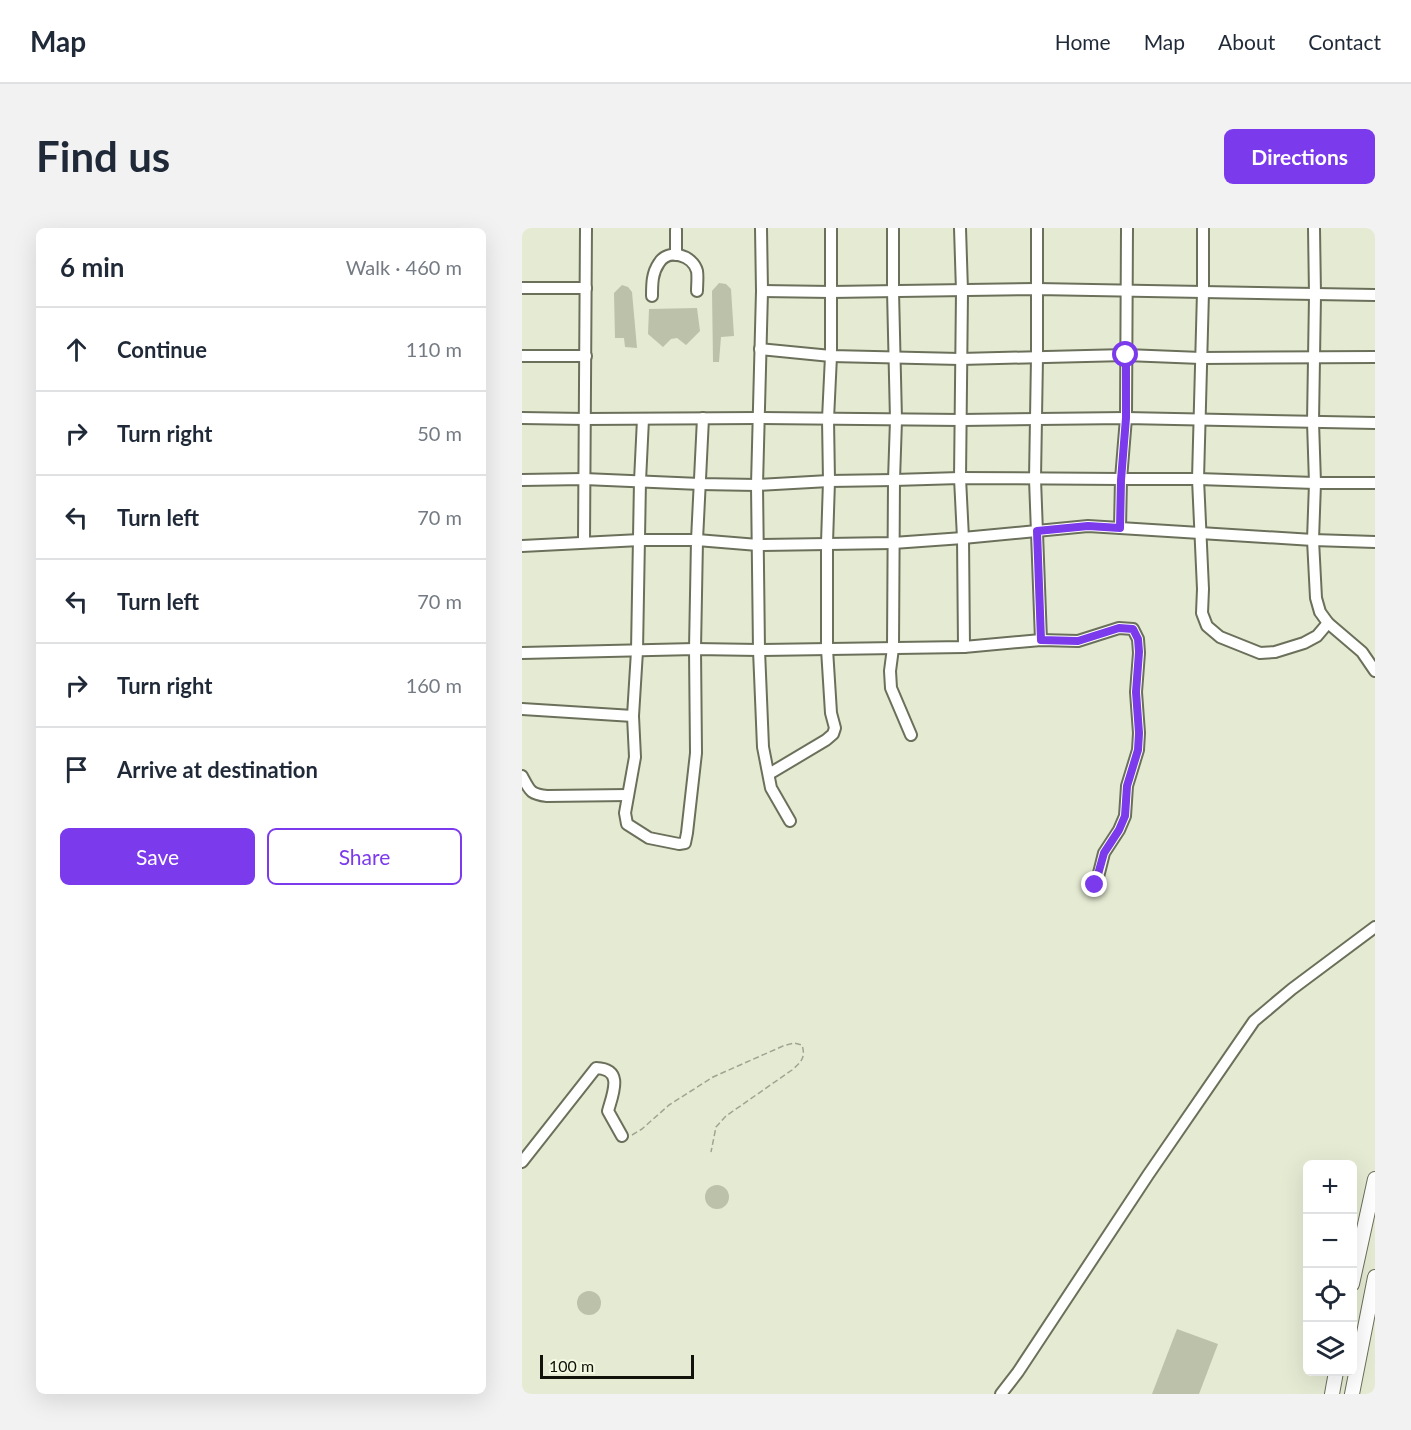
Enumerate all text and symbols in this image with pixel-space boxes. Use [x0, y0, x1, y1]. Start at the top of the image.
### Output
text: Map [30, 24, 86, 58]
text: Home [1055, 29, 1111, 54]
text: Map [1144, 29, 1185, 54]
text: About [1218, 29, 1275, 54]
text: Contact [1308, 29, 1381, 54]
button: Directions [1224, 129, 1375, 184]
text: Find us [36, 131, 170, 181]
text: 6 min [60, 251, 124, 283]
text: Walk · 460 m [346, 255, 462, 279]
icon: ahead [60, 333, 93, 366]
text: Continue [117, 336, 207, 363]
text: 110 m [406, 337, 462, 361]
route start [1112, 341, 1138, 367]
icon: right [60, 417, 93, 450]
text: Turn right [117, 420, 212, 447]
text: 50 m [417, 421, 462, 445]
icon: left [60, 501, 93, 534]
text: Turn left [117, 504, 199, 531]
text: 70 m [417, 505, 462, 529]
icon: left [60, 585, 93, 618]
text: Turn left [117, 588, 199, 615]
text: 70 m [417, 589, 462, 613]
icon: right [60, 669, 93, 702]
text: Turn right [117, 672, 212, 699]
text: 160 m [406, 673, 462, 697]
icon: arrive [60, 753, 93, 786]
text: Arrive at destination [117, 756, 318, 783]
button: Save [60, 828, 255, 885]
button: Share [267, 828, 462, 885]
route end [1081, 871, 1107, 897]
map controls [1303, 1160, 1357, 1376]
button: + [1303, 1160, 1357, 1214]
button: − [1303, 1214, 1357, 1268]
button: locate [1303, 1268, 1357, 1322]
button: layers [1303, 1322, 1357, 1376]
scale bar [540, 1352, 694, 1380]
text: 100 m [549, 1356, 594, 1375]

